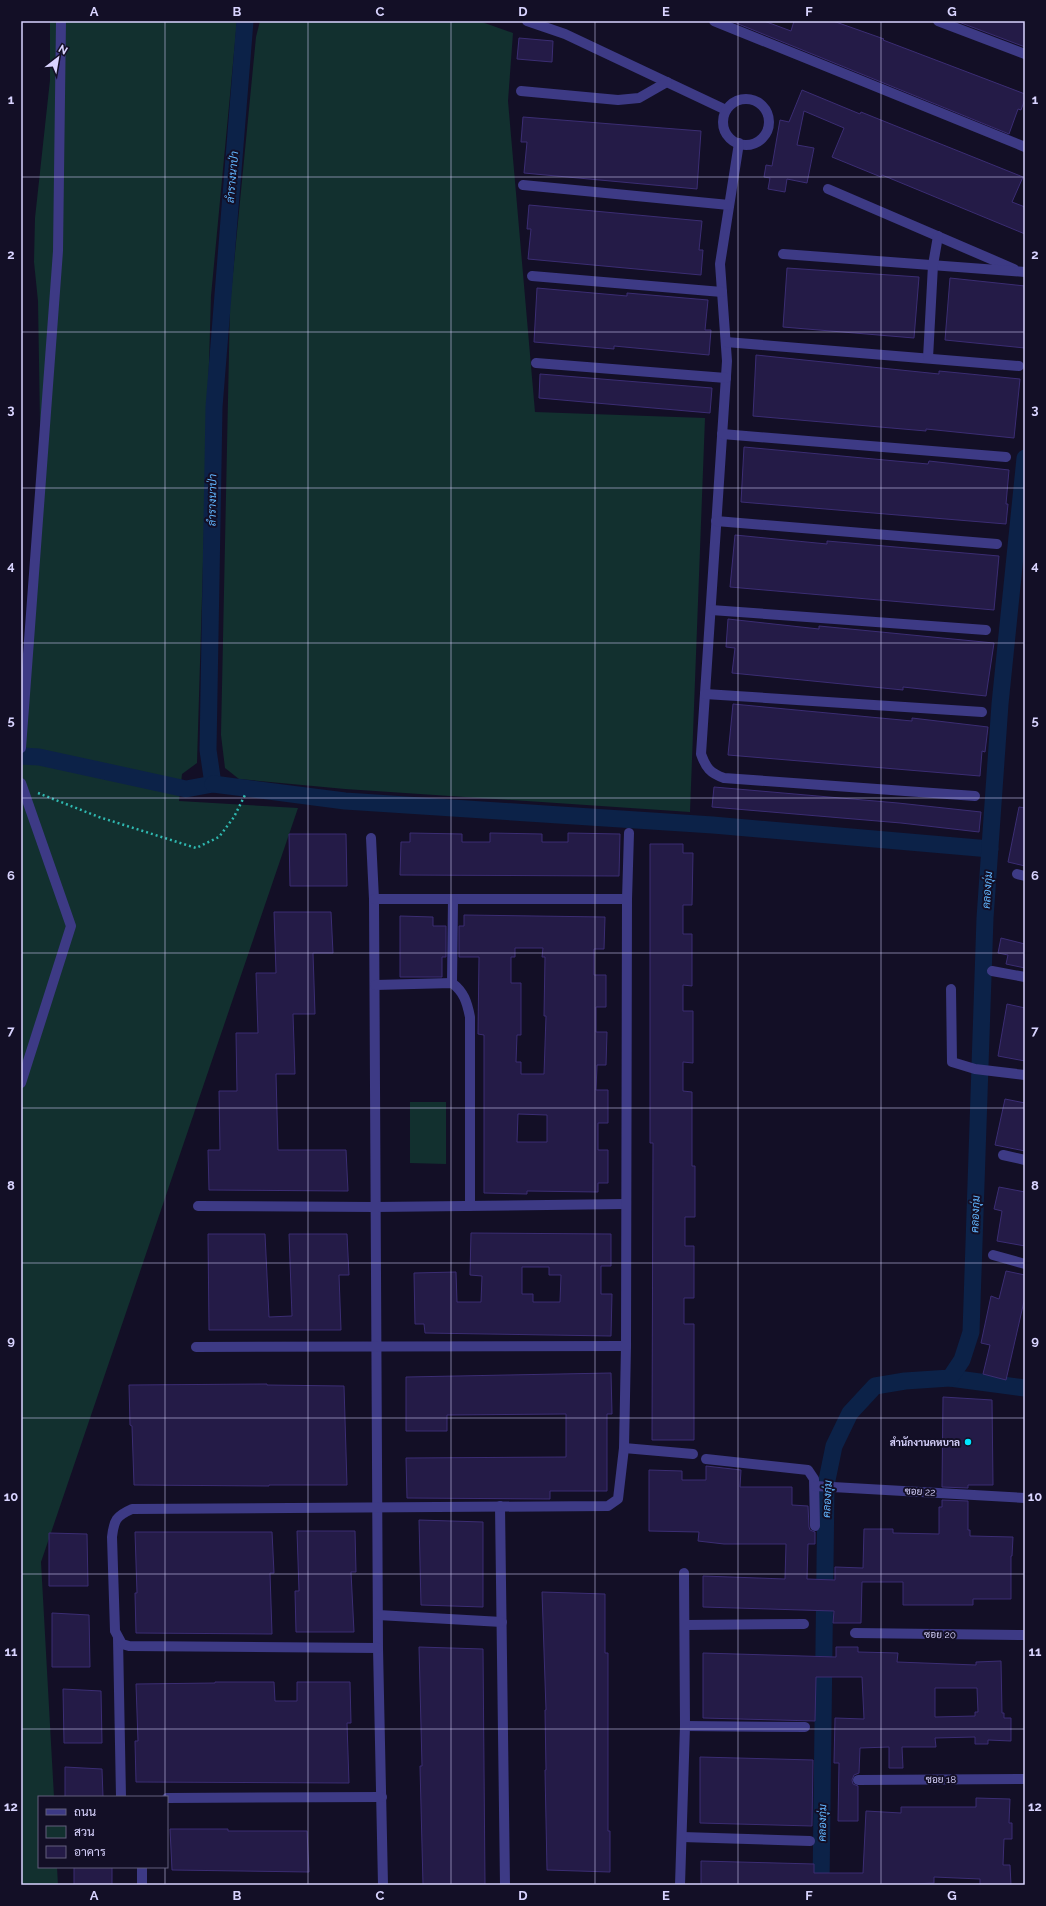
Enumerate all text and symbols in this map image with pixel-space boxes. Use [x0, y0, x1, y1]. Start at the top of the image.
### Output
text: A [90, 4, 99, 19]
text: B [233, 4, 242, 19]
text: C [376, 4, 385, 19]
text: D [518, 4, 528, 19]
text: E [662, 4, 670, 19]
text: F [805, 4, 813, 19]
text: G [947, 4, 957, 19]
north arrow [38, 38, 78, 78]
text: N [56, 42, 70, 58]
text: 1 [8, 92, 15, 107]
text: 1 [1032, 92, 1039, 107]
water label: ลำรางนาป่า [223, 150, 241, 204]
text: 2 [7, 247, 15, 262]
text: 2 [1031, 247, 1039, 262]
text: 3 [7, 402, 15, 417]
text: 3 [1031, 402, 1039, 417]
water label: ลำรางนาป่า [205, 474, 219, 526]
text: 4 [7, 558, 15, 573]
text: 4 [1031, 558, 1039, 573]
text: 5 [7, 713, 15, 728]
text: 5 [1031, 713, 1039, 728]
text: 6 [7, 868, 15, 883]
text: 6 [1031, 868, 1039, 883]
water label: คลองกุ่ม [979, 871, 997, 909]
text: 7 [7, 1023, 15, 1038]
text: 7 [1031, 1023, 1039, 1038]
text: 8 [7, 1178, 15, 1193]
text: 8 [1031, 1178, 1039, 1193]
water label: คลองกุ่ม [967, 1195, 985, 1233]
text: 9 [7, 1333, 15, 1348]
text: 9 [1031, 1333, 1039, 1348]
place label: สำนักงานคหบาล [890, 1436, 960, 1448]
marker: สำนักงานคหบาล [963, 1437, 973, 1447]
water label: คลองกุ่ม [819, 1480, 837, 1518]
street label: ซอย 22 [904, 1485, 936, 1498]
text: 10 [4, 1489, 18, 1504]
text: 10 [1028, 1489, 1042, 1504]
street label: ซอย 20 [924, 1629, 956, 1640]
text: 11 [5, 1644, 18, 1659]
text: 11 [1029, 1644, 1042, 1659]
street label: ซอย 18 [926, 1774, 956, 1785]
legend [38, 1796, 168, 1868]
text: 12 [4, 1799, 18, 1814]
text: 12 [1028, 1799, 1042, 1814]
water label: คลองกุ่ม [815, 1804, 831, 1842]
text: ถนน [74, 1805, 97, 1819]
text: สวน [74, 1825, 95, 1839]
text: อาคาร [74, 1845, 106, 1859]
text: A [90, 1888, 99, 1903]
text: B [233, 1888, 242, 1903]
text: C [376, 1888, 385, 1903]
text: D [518, 1888, 528, 1903]
text: E [662, 1888, 670, 1903]
text: F [805, 1888, 813, 1903]
text: G [947, 1888, 957, 1903]

